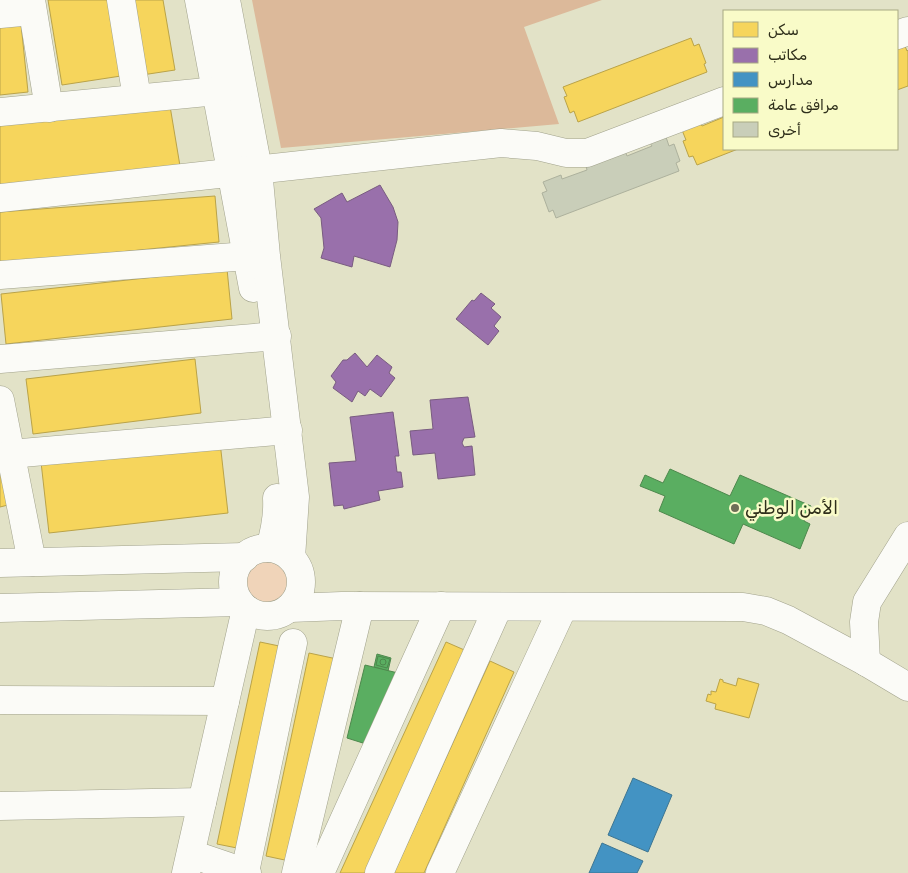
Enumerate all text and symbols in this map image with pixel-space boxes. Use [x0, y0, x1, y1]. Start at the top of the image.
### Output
legend [723, 10, 898, 150]
text: سكن [768, 21, 799, 39]
text: مكاتب [768, 46, 807, 64]
text: مدارس [768, 71, 813, 89]
text: مرافق عامة [768, 96, 839, 114]
text: أخرى [768, 121, 801, 139]
place label: الأمن الوطني [745, 497, 838, 521]
marker: الأمن الوطني [729, 502, 741, 514]

